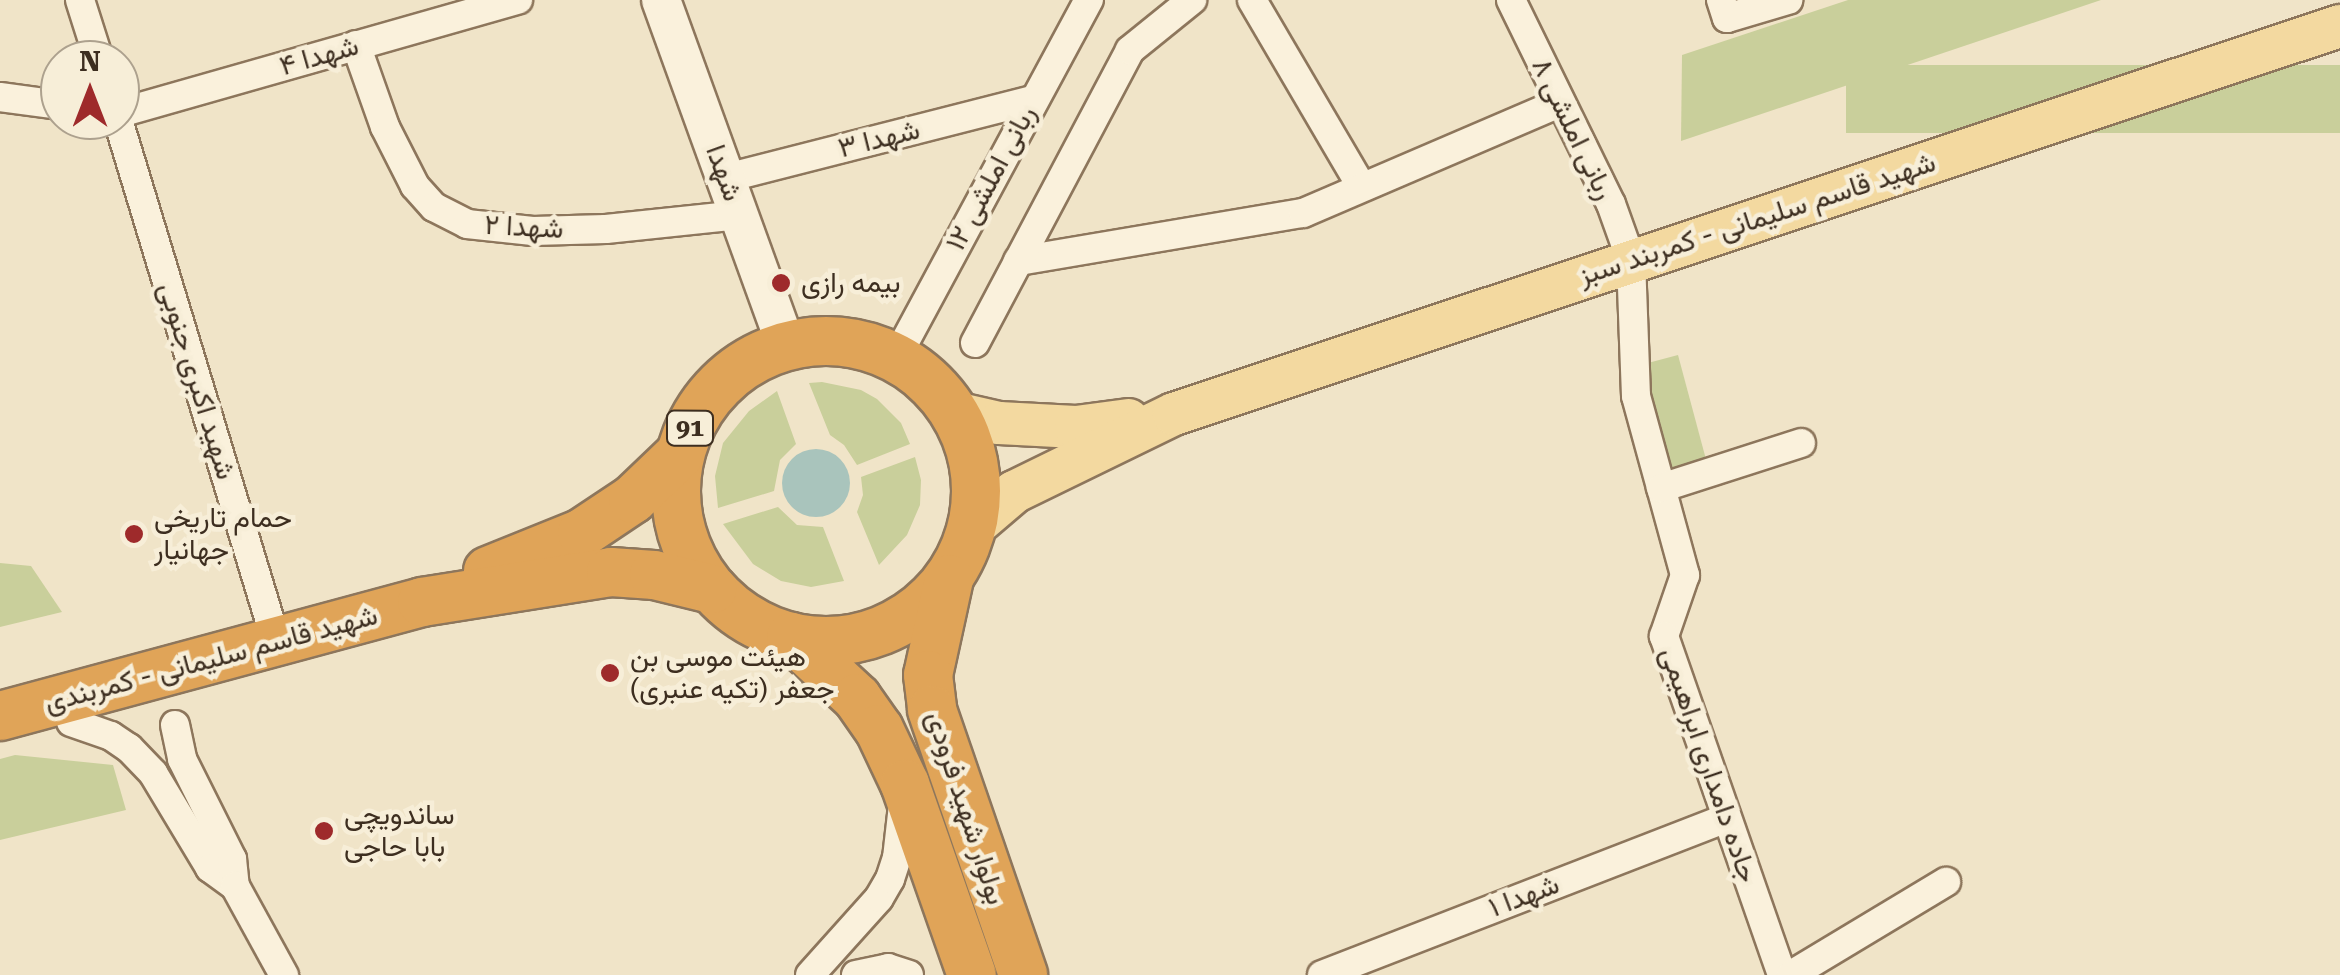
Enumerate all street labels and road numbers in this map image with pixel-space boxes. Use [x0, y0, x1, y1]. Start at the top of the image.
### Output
street label: شهدا ۴ [276, 29, 362, 83]
street label: ربانی املشی ۸ [1524, 53, 1622, 205]
street label: ربانی املشی ۱۲ [939, 100, 1043, 256]
street label: شهدا ۳ [835, 113, 923, 165]
street label: شهدا [698, 140, 750, 206]
street label: شهید قاسم سلیمانی - کمربند سبز [1574, 145, 1940, 293]
street label: شهدا ۲ [484, 208, 564, 246]
street label: شهید اکبری جنوبی [151, 278, 243, 484]
road number: 91 [665, 408, 715, 448]
street label: شهید قاسم سلیمانی - کمربندی [41, 598, 381, 720]
street label: جاده دامداری ابراهیمی [1653, 643, 1765, 887]
street label: بولوار شهید فرودی [919, 707, 1013, 909]
street label: شهدا ۱ [1484, 867, 1564, 925]

